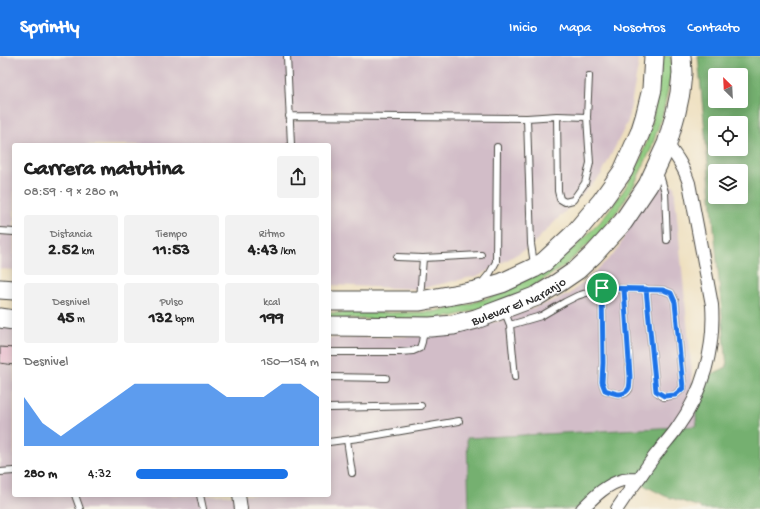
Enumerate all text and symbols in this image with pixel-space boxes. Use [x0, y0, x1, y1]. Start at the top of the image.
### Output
text: Sprintly [20, 17, 79, 40]
text: Inicio [509, 20, 537, 37]
text: Mapa [559, 20, 591, 37]
text: Nosotros [613, 20, 665, 37]
text: Contacto [687, 20, 740, 37]
north arrow [708, 68, 748, 108]
map controls [708, 68, 748, 204]
button: locate [708, 116, 748, 156]
button: share [277, 156, 319, 198]
text: Carrera matutina [24, 157, 184, 183]
button: layers [708, 164, 748, 204]
text: 08:59 · 9 × 280 m [24, 185, 118, 200]
text: Distancia [50, 229, 92, 241]
text: Tiempo [156, 229, 187, 241]
text: Ritmo [259, 229, 285, 241]
text: 2.52 [48, 241, 79, 261]
text: 11:53 [153, 241, 190, 261]
text: 4:43 [248, 241, 278, 261]
text: km [79, 246, 94, 258]
text: /km [278, 246, 296, 258]
pin [585, 271, 619, 305]
street label: Bulevar El Naranjo [469, 275, 570, 330]
icon: arrive [591, 277, 613, 299]
text: Desnivel [52, 297, 90, 309]
text: Pulso [160, 297, 183, 309]
text: kcal [263, 297, 280, 309]
text: 45 [57, 309, 74, 329]
text: 132 [149, 309, 173, 329]
text: 199 [260, 309, 284, 329]
text: m [74, 314, 85, 326]
text: bpm [173, 314, 194, 326]
text: Desnivel [24, 355, 68, 370]
text: 150–154 m [261, 355, 319, 370]
text: 280 m [24, 467, 57, 482]
text: 4:32 [88, 467, 111, 482]

